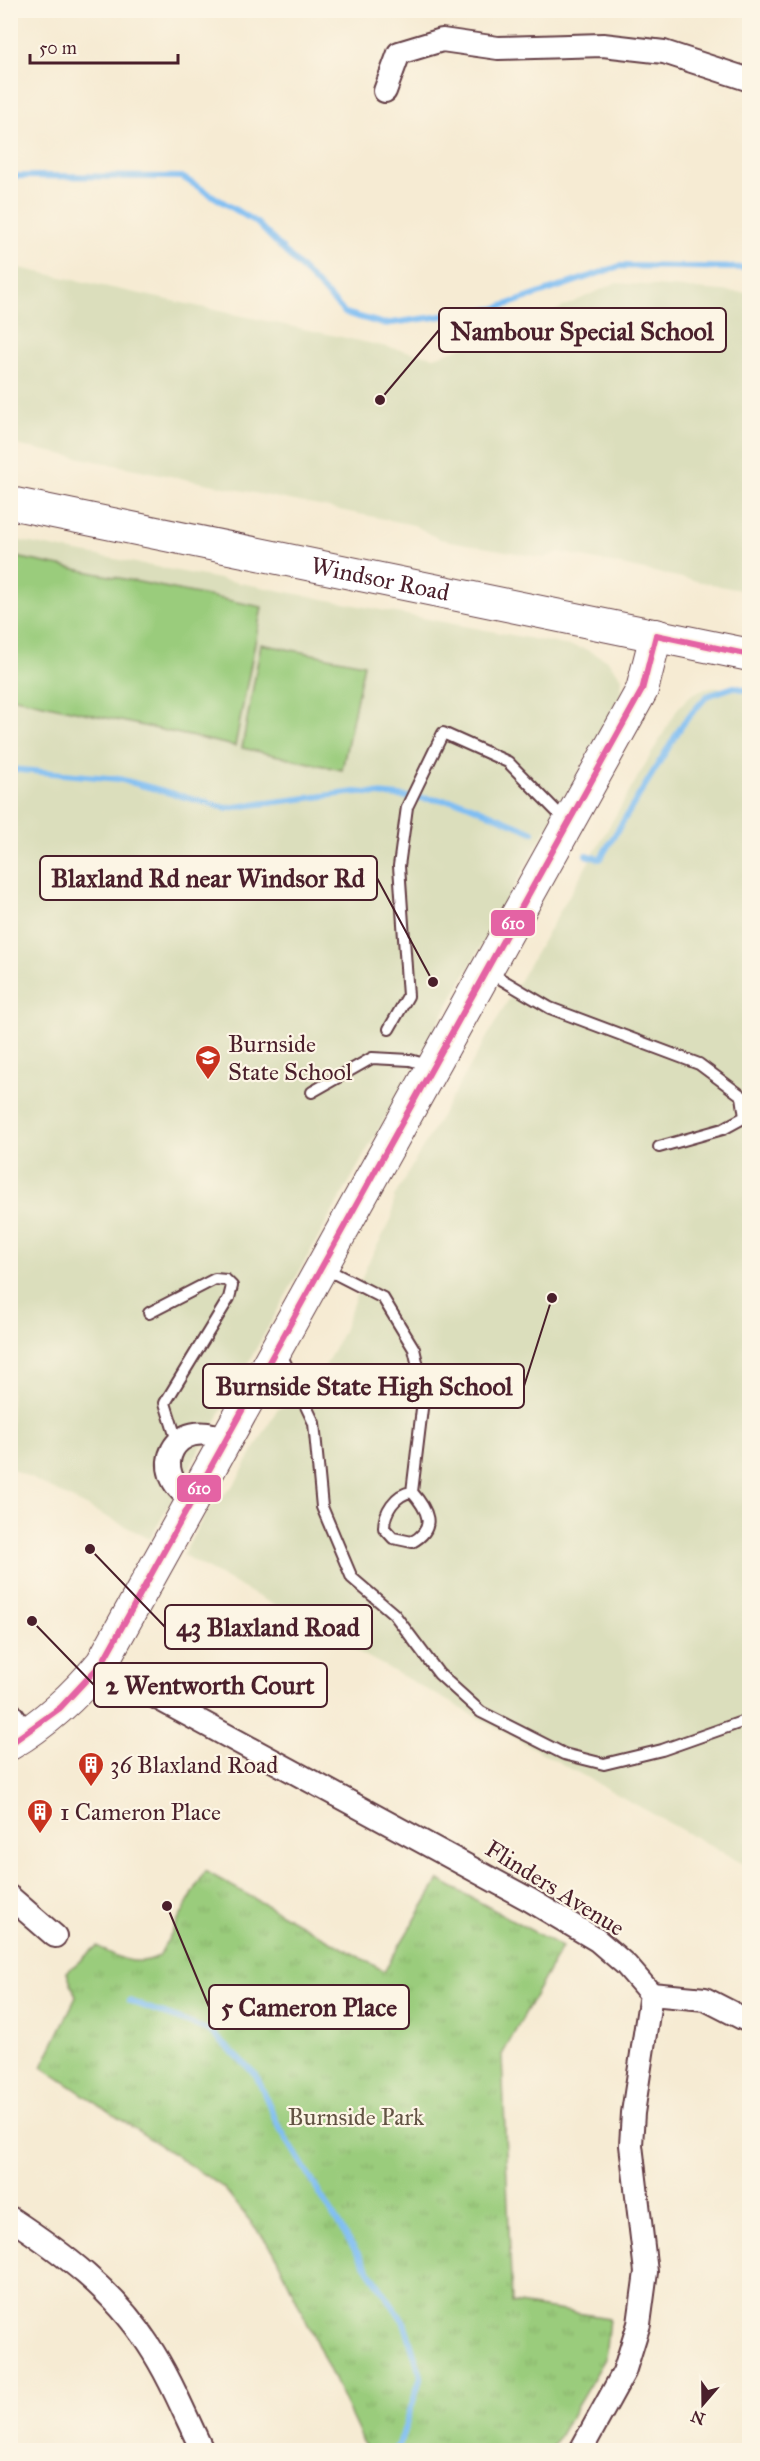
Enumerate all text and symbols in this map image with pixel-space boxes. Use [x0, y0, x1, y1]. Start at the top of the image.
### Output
scale bar [30, 27, 178, 65]
text: 50 m [39, 37, 77, 59]
callout: Nambour Special School [439, 308, 726, 352]
text: Nambour Special School [450, 315, 715, 347]
street label: Windsor Road [308, 550, 452, 608]
callout: Blaxland Rd near Windsor Rd [40, 856, 377, 900]
text: Blaxland Rd near Windsor Rd [51, 862, 366, 894]
line badge: 610 [490, 909, 536, 937]
text: 610 [501, 914, 525, 933]
place label: Burnside State School [228, 1029, 353, 1087]
school or university icon: Burnside State School [193, 1043, 223, 1081]
callout: Burnside State High School [203, 1364, 524, 1408]
text: Burnside State High School [215, 1370, 514, 1403]
line badge: 610 [176, 1474, 222, 1503]
text: 610 [187, 1479, 211, 1498]
callout: 43 Blaxland Road [165, 1605, 372, 1649]
text: 43 Blaxland Road [176, 1611, 361, 1643]
callout: 2 Wentworth Court [94, 1663, 327, 1707]
text: 2 Wentworth Court [106, 1669, 315, 1701]
building icon: 36 Blaxland Road [76, 1750, 106, 1788]
place label: 36 Blaxland Road [110, 1750, 278, 1780]
building icon: 1 Cameron Place [25, 1797, 55, 1835]
place label: 1 Cameron Place [60, 1797, 221, 1827]
street label: Flinders Avenue [480, 1833, 630, 1943]
callout: 5 Cameron Place [209, 1985, 409, 2029]
text: 5 Cameron Place [221, 1991, 397, 2023]
park label: Burnside Park [288, 2102, 425, 2132]
north arrow [673, 2374, 733, 2434]
text: N [688, 2406, 708, 2429]

